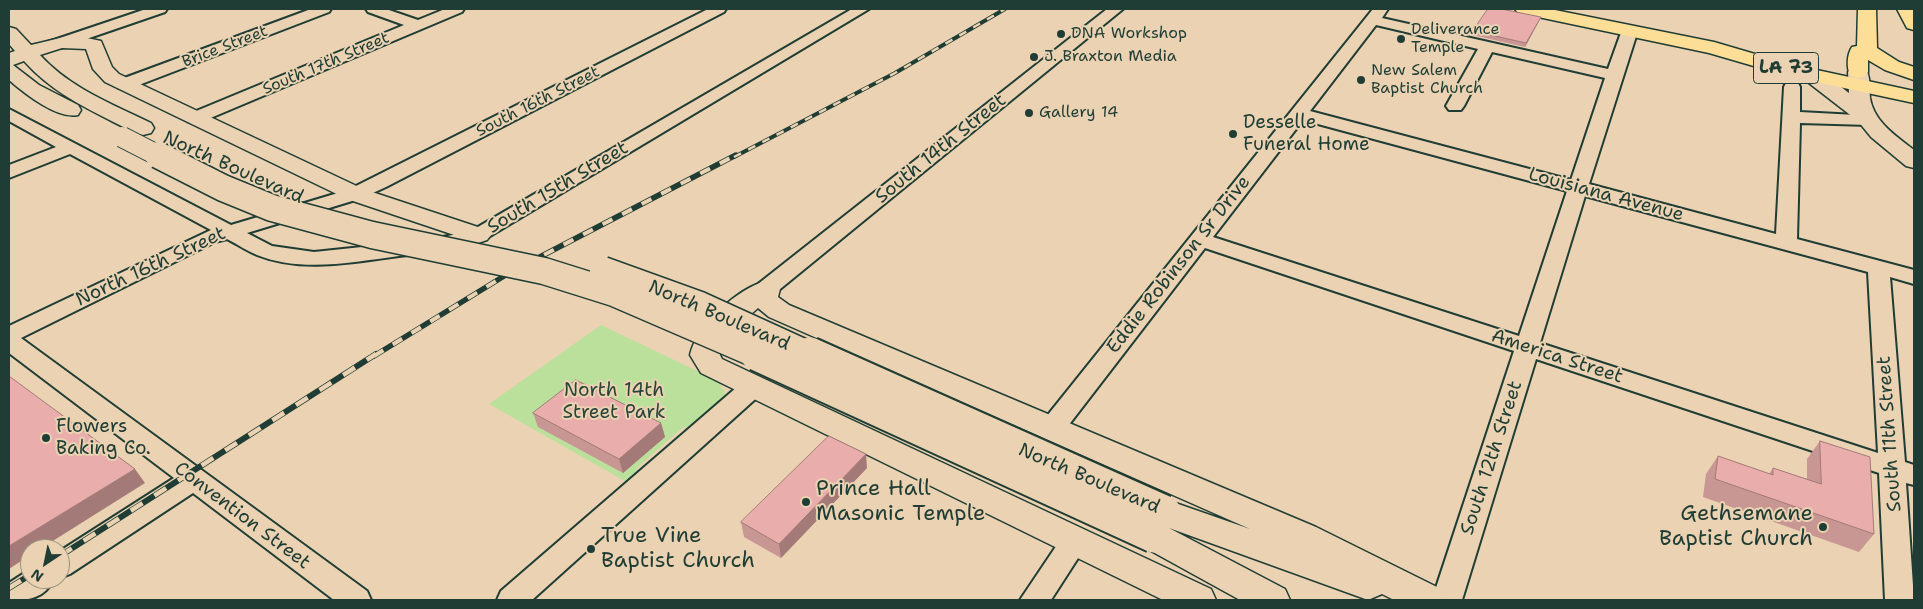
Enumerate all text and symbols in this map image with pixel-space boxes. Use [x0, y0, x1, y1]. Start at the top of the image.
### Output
place label: Deliverance Temple [1411, 20, 1499, 58]
street label: Brice Street [180, 22, 270, 72]
place label: DNA Workshop [1071, 24, 1187, 44]
marker: DNA Workshop [1055, 28, 1067, 40]
street label: South 17th Street [260, 29, 392, 99]
marker: Deliverance Temple [1395, 33, 1407, 45]
place label: J. Braxton Media [1044, 47, 1177, 67]
marker: J. Braxton Media [1028, 51, 1040, 63]
road number: LA 73 [1754, 52, 1818, 84]
place label: New Salem Baptist Church [1371, 61, 1483, 99]
street label: South 16th Street [473, 63, 603, 141]
marker: New Salem Baptist Church [1355, 74, 1367, 86]
street label: South 14th Street [871, 89, 1011, 209]
place label: Gallery 14 [1039, 103, 1118, 123]
marker: Gallery 14 [1023, 107, 1035, 119]
place label: Desselle Funeral Home [1243, 112, 1370, 156]
street label: North Boulevard [159, 127, 307, 209]
marker: Desselle Funeral Home [1227, 128, 1239, 140]
street label: South 15th Street [483, 137, 633, 239]
street label: Louisiana Avenue [1526, 163, 1686, 227]
street label: Eddie Robinson Sr Drive [1102, 171, 1256, 359]
street label: North 16th Street [72, 222, 230, 312]
street label: North Boulevard [645, 276, 793, 356]
street label: America Street [1488, 325, 1626, 389]
street label: South 11th Street [1873, 355, 1907, 513]
street label: South 12th Street [1456, 378, 1528, 538]
park label: North 14th Street Park [562, 380, 666, 424]
place label: Flowers Baking Co. [56, 416, 151, 460]
marker: Flowers Baking Co. [40, 432, 52, 444]
street label: North Boulevard [1015, 439, 1163, 519]
street label: Convention Street [169, 457, 315, 575]
place label: Prince Hall Masonic Temple [816, 476, 986, 528]
marker: Prince Hall Masonic Temple [800, 496, 812, 508]
place label: Gethsemane Baptist Church [1659, 501, 1813, 552]
marker: Gethsemane Baptist Church [1817, 521, 1829, 533]
place label: True Vine Baptist Church [601, 523, 755, 574]
north arrow [20, 539, 70, 589]
marker: True Vine Baptist Church [585, 543, 597, 555]
text: N [28, 565, 47, 586]

